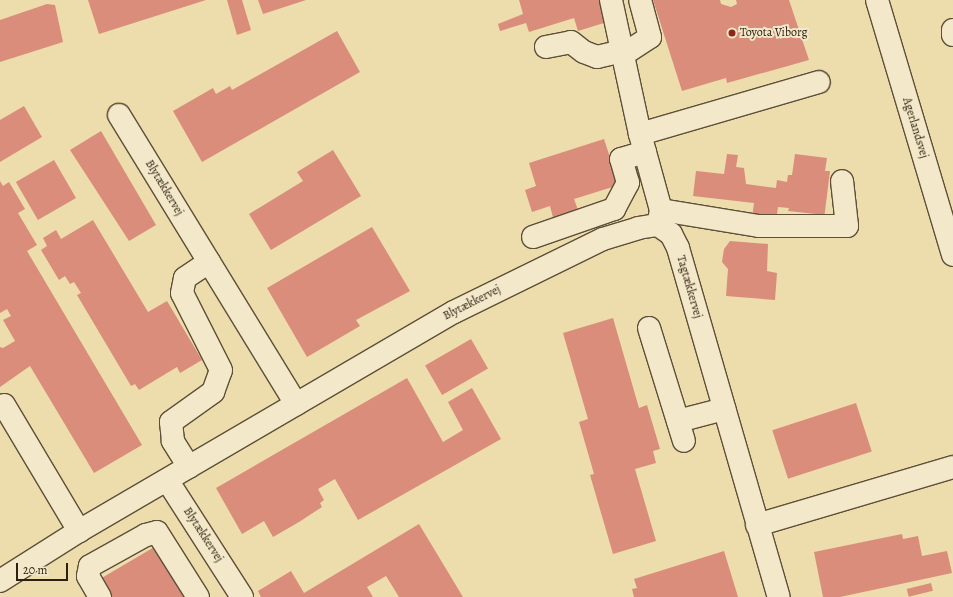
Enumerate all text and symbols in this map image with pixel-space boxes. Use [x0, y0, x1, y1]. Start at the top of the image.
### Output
place label: Toyota Viborg [740, 26, 808, 40]
marker: Toyota Viborg [727, 28, 737, 38]
street label: Agerlandsvej [899, 96, 931, 160]
street label: Blytækkervej [142, 157, 186, 219]
street label: Tagtækkervej [673, 254, 705, 320]
street label: Blytækkervej [441, 282, 503, 324]
street label: Blytækkervej [180, 505, 226, 565]
scale bar [18, 555, 70, 581]
text: 20 m [23, 562, 47, 578]

